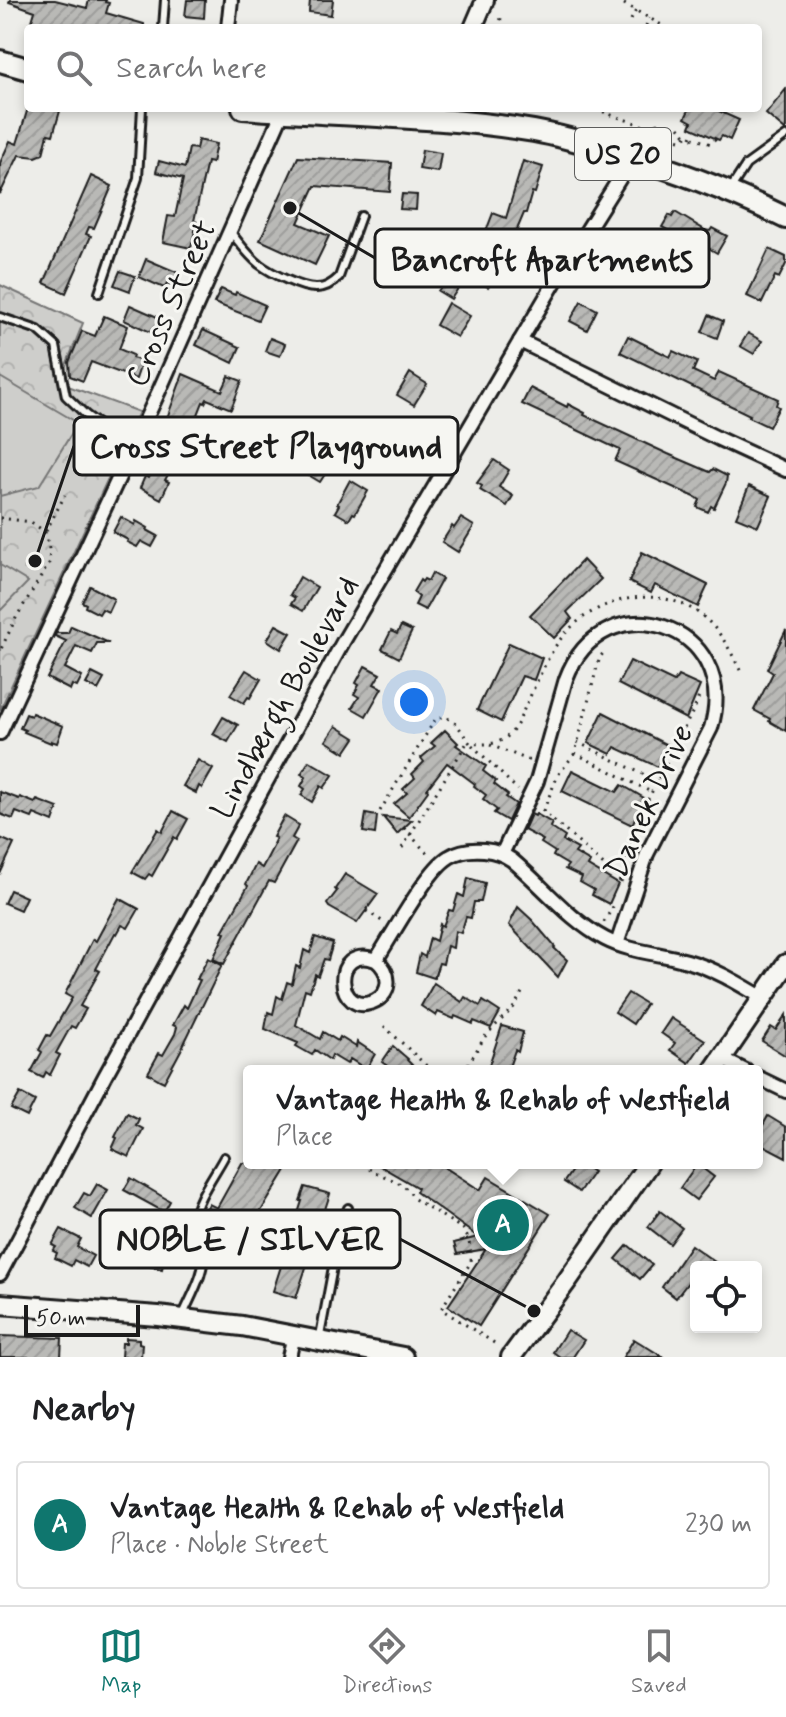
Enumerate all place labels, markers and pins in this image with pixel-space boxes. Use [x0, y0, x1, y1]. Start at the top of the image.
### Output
callout: Bancroft Apartments [375, 229, 709, 287]
callout: Cross Street Playground [74, 417, 458, 475]
pin: A [477, 1195, 529, 1255]
callout: NOBLE / SILVER [100, 1210, 400, 1268]

